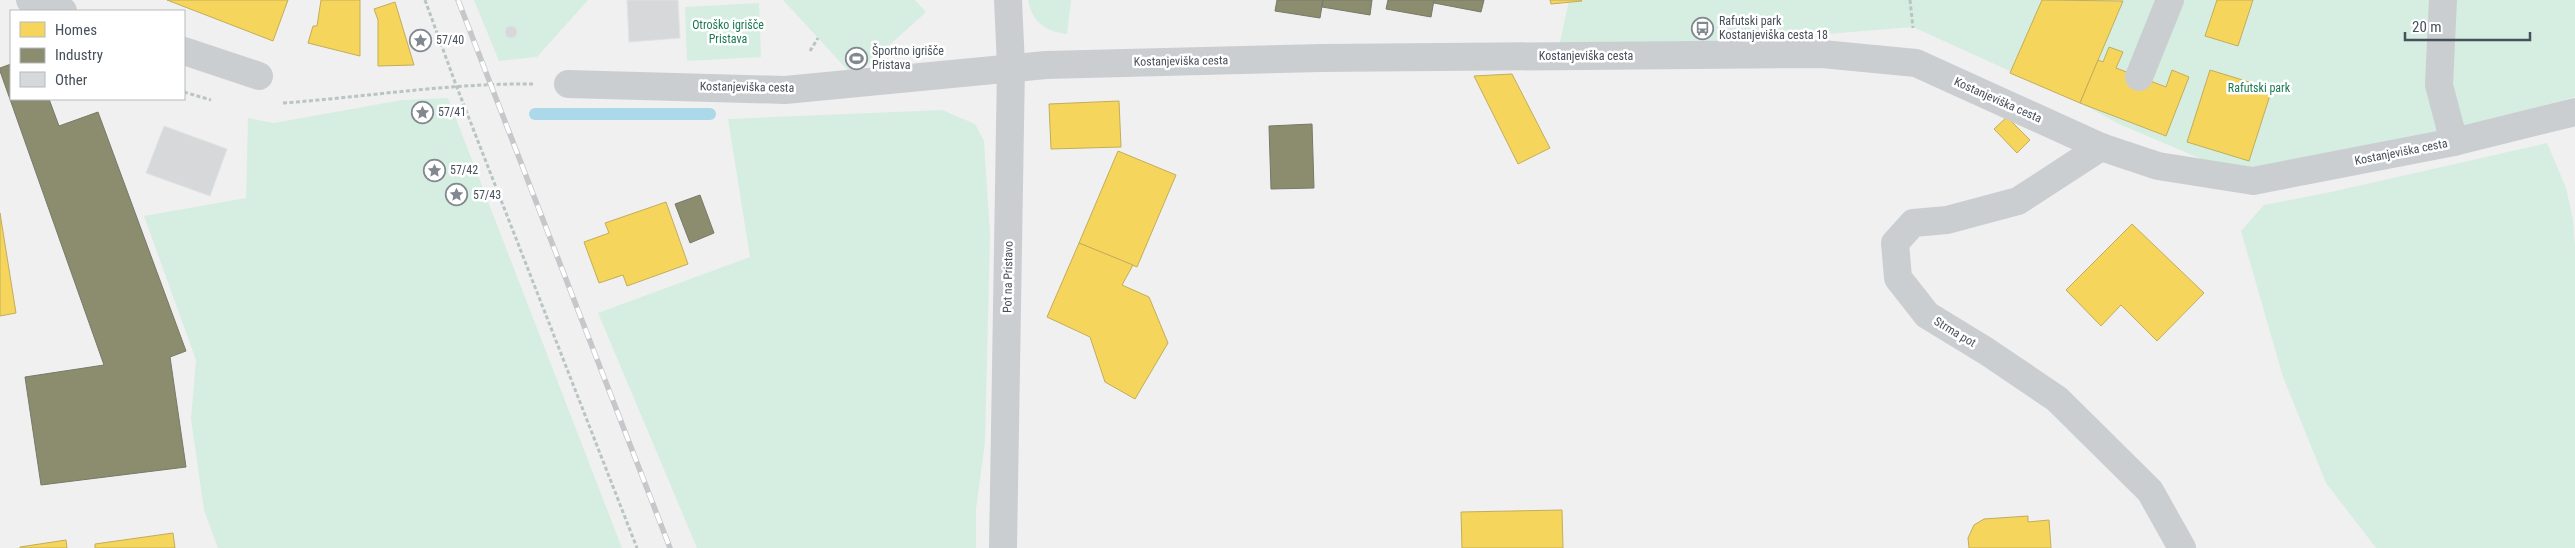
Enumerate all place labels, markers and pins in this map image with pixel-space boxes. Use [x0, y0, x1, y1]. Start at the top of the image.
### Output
place label: Rafutski park Kostanjeviška cesta 18 [1719, 14, 1828, 42]
bus stop icon: Rafutski park Kostanjeviška cesta 18 [1691, 16, 1715, 40]
place icon: 57/40 [408, 28, 432, 52]
place label: 57/40 [436, 33, 464, 47]
place label: Športno igrišče Pristava [872, 43, 944, 72]
sports icon: Športno igrišče Pristava [844, 46, 868, 70]
place icon: 57/41 [410, 100, 434, 124]
place label: 57/41 [438, 105, 466, 119]
place icon: 57/42 [422, 158, 446, 182]
place label: 57/42 [450, 163, 478, 177]
place icon: 57/43 [445, 183, 469, 207]
place label: 57/43 [473, 188, 501, 202]

